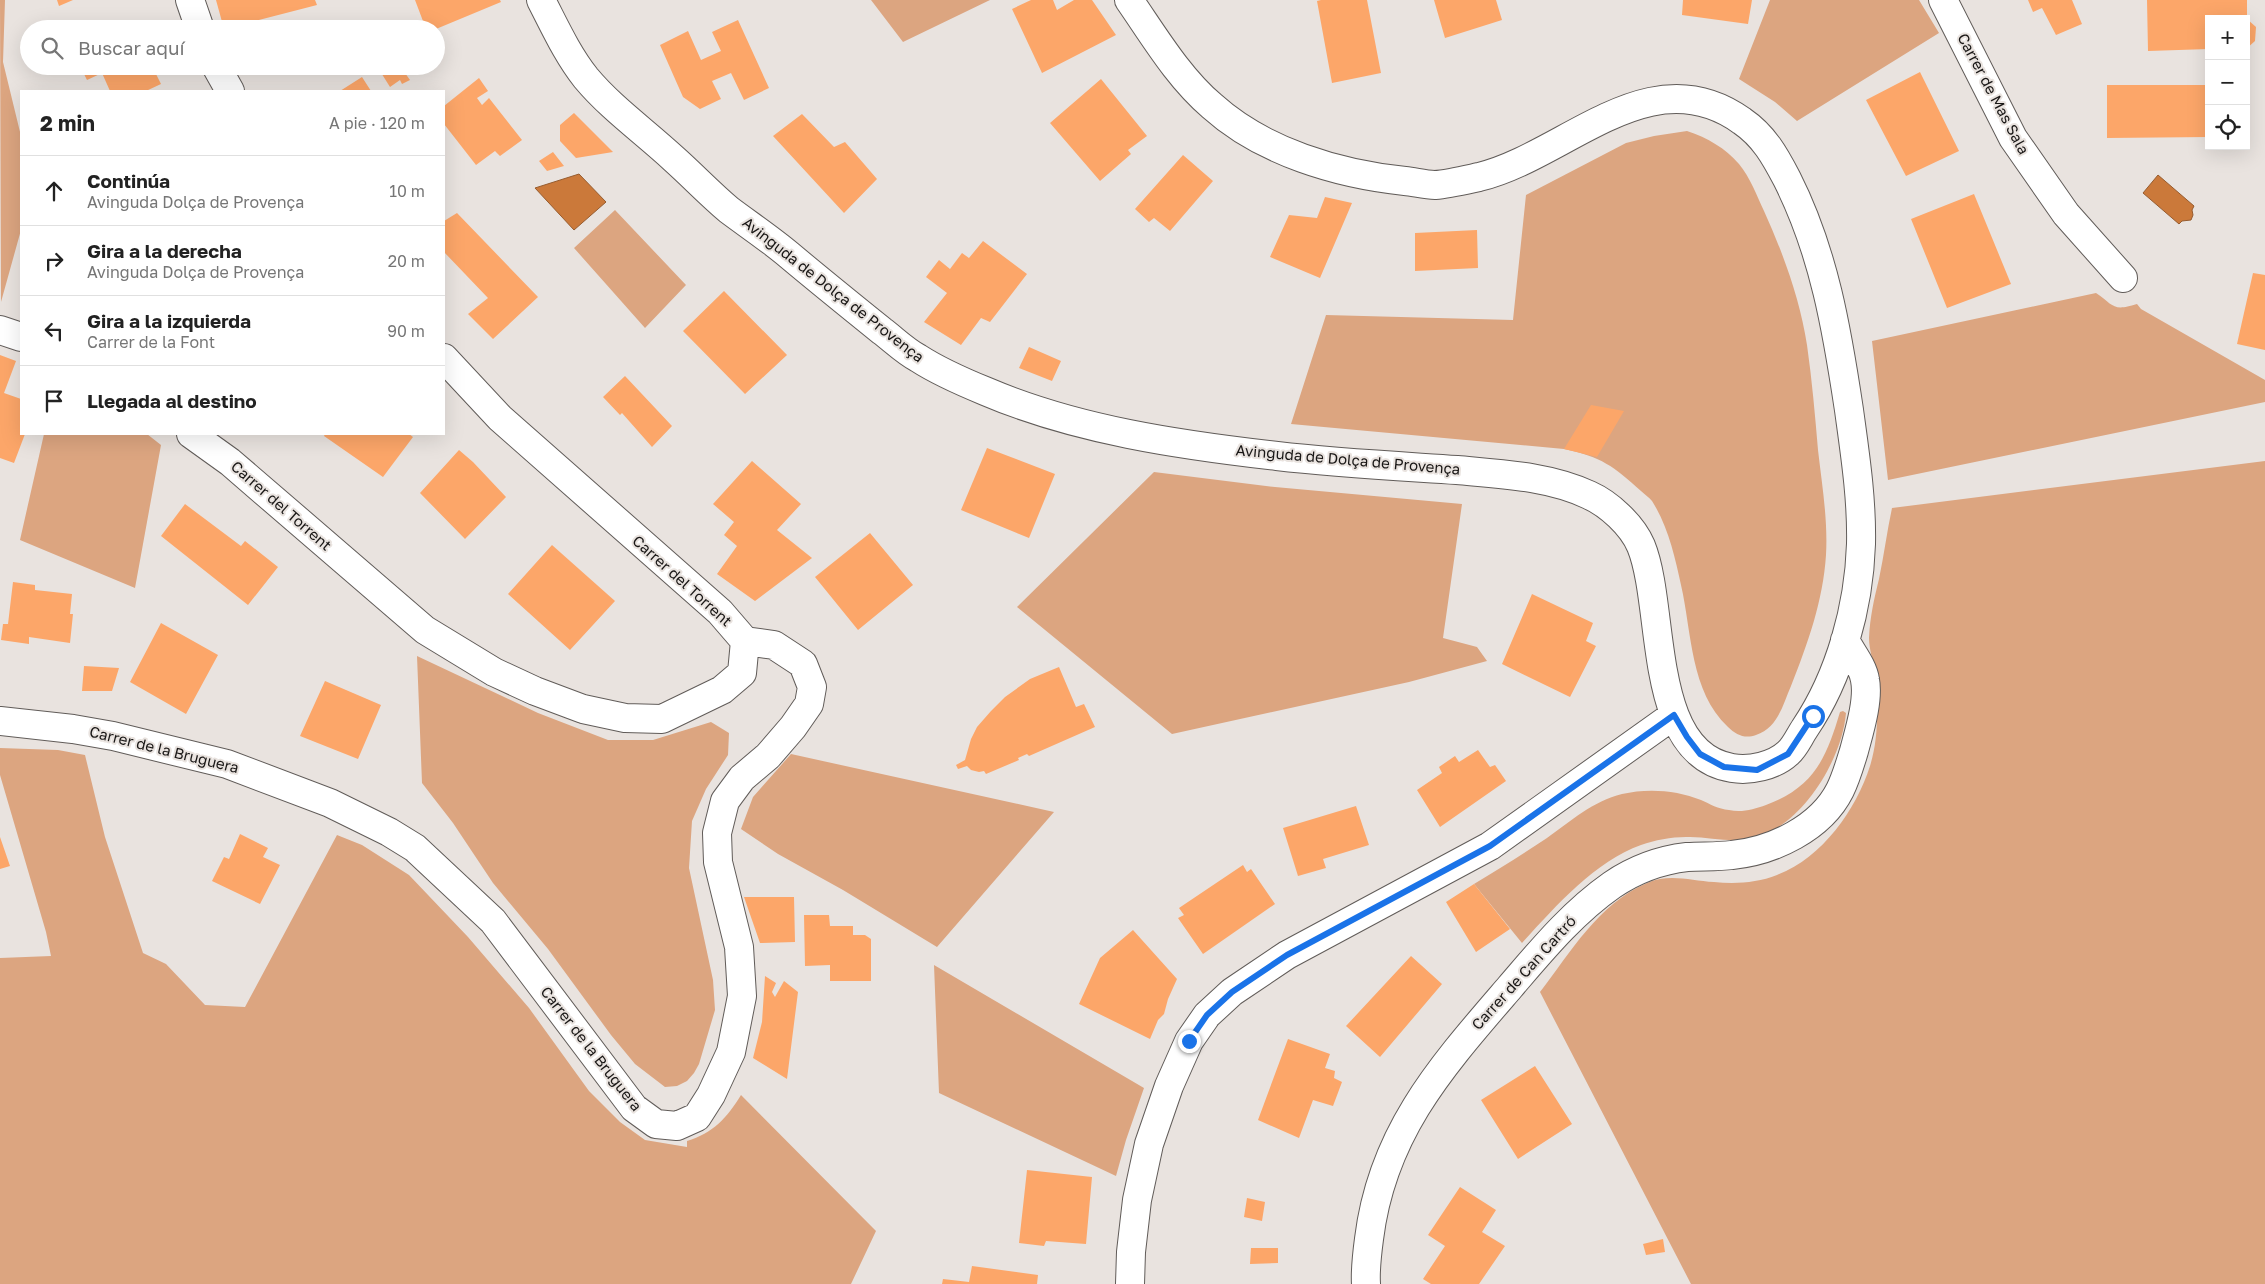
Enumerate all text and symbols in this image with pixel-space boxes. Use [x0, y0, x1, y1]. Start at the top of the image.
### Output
map controls [2205, 15, 2250, 150]
button: + [2205, 15, 2250, 60]
search box [20, 20, 445, 75]
street label: Carrer de Mas Sala [1954, 30, 2033, 157]
icon: search [38, 34, 66, 62]
text: Buscar aquí [78, 36, 185, 59]
button: − [2205, 60, 2250, 105]
button: locate [2205, 105, 2250, 150]
text: 2 min [40, 110, 95, 136]
text: A pie · 120 m [329, 113, 425, 133]
text: Continúa [87, 169, 170, 192]
icon: ahead [40, 177, 68, 205]
text: 10 m [389, 181, 425, 201]
text: Avinguda Dolça de Provença [87, 192, 304, 212]
street label: Avinguda de Dolça de Provença [739, 213, 928, 366]
text: Gira a la derecha [87, 239, 242, 262]
icon: right [40, 247, 68, 275]
text: 20 m [388, 251, 425, 271]
text: Avinguda Dolça de Provença [87, 262, 304, 282]
text: Gira a la izquierda [87, 309, 251, 332]
icon: left [40, 317, 68, 345]
text: 90 m [387, 321, 425, 341]
text: Carrer de la Font [87, 332, 215, 352]
icon: arrive [40, 387, 68, 415]
text: Llegada al destino [87, 389, 257, 412]
street label: Avinguda de Dolça de Provença [1235, 440, 1461, 478]
street label: Carrer del Torrent [228, 457, 336, 554]
street label: Carrer del Torrent [629, 531, 736, 630]
route start [1802, 705, 1825, 728]
street label: Carrer de la Bruguera [88, 722, 241, 776]
street label: Carrer de Can Cartró [1467, 912, 1579, 1033]
street label: Carrer de la Bruguera [537, 982, 646, 1114]
route end [1178, 1030, 1201, 1053]

